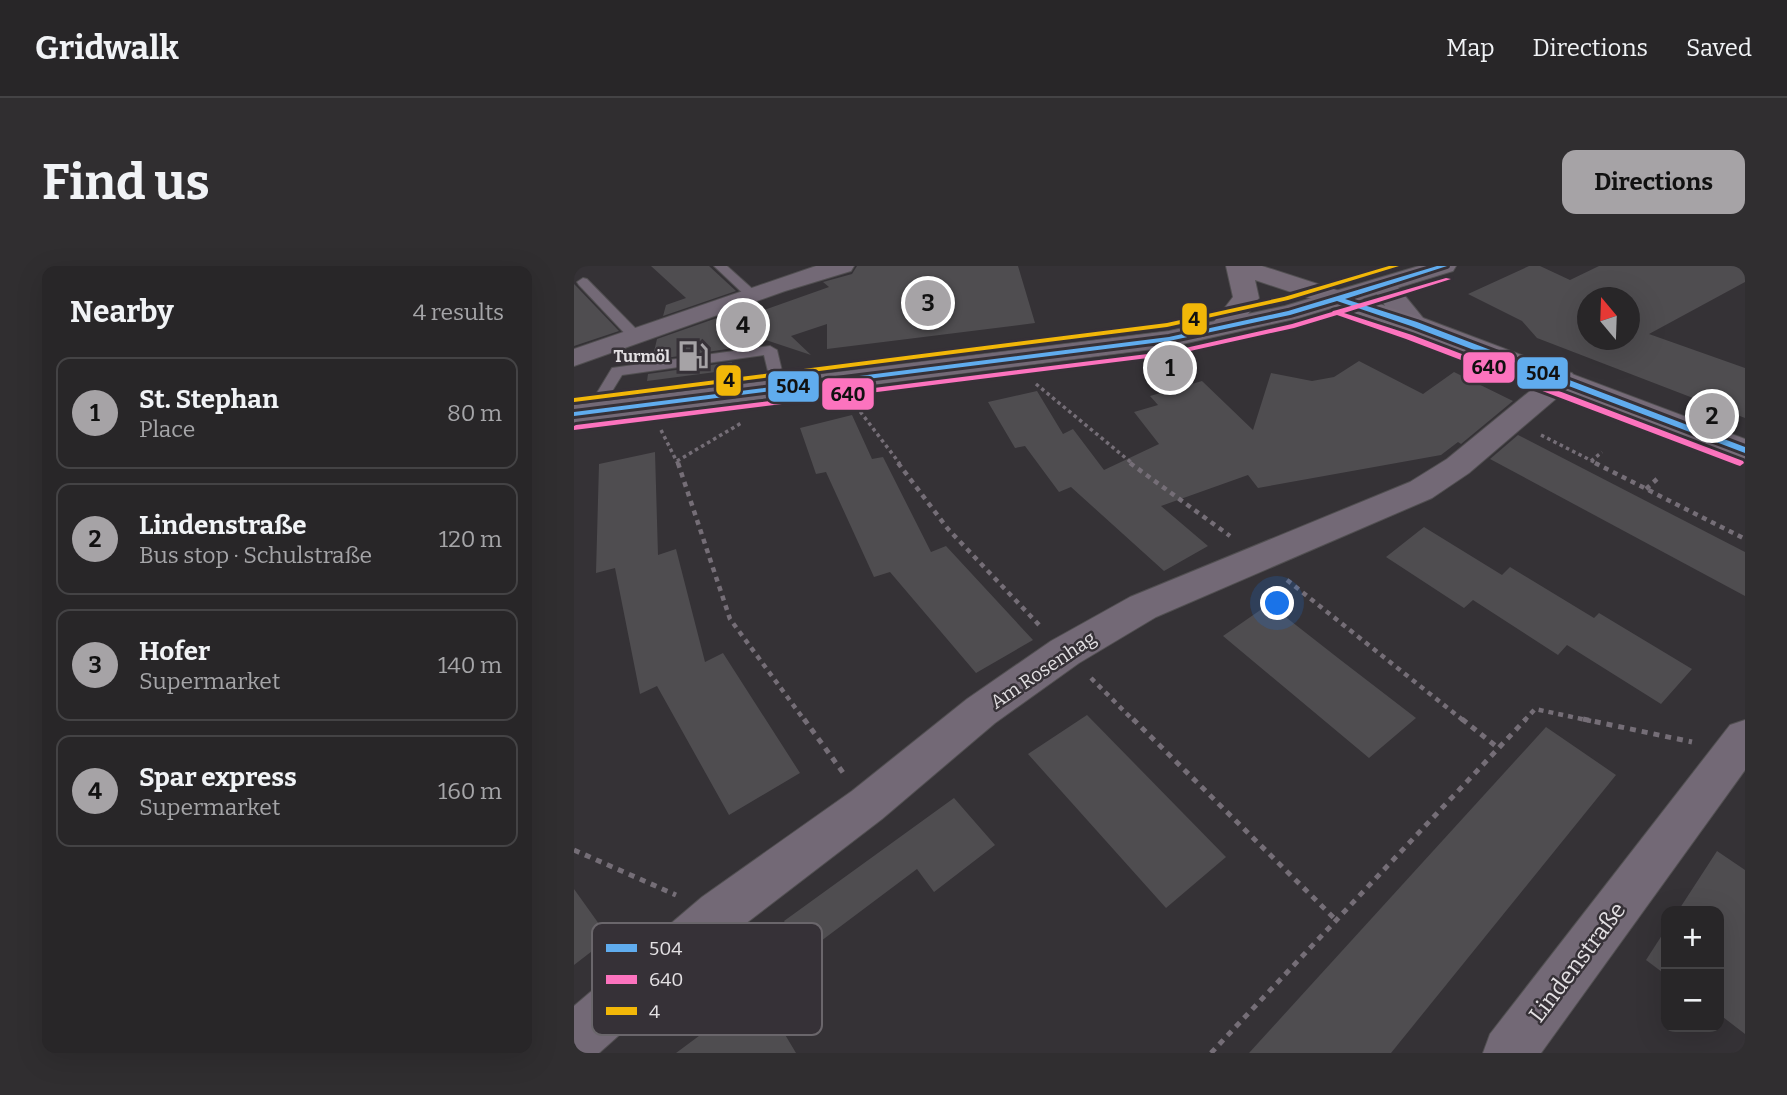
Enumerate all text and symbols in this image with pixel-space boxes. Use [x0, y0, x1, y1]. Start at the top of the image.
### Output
text: Gridwalk [35, 28, 179, 68]
text: Map [1446, 34, 1495, 62]
text: Directions [1533, 34, 1648, 62]
text: Saved [1686, 34, 1752, 62]
button: Directions [1562, 150, 1745, 214]
text: Find us [42, 153, 210, 212]
pin: 3 [905, 277, 951, 329]
north arrow [1577, 287, 1640, 350]
text: Nearby [70, 294, 174, 330]
text: 4 results [413, 298, 504, 326]
pin: 4 [720, 299, 766, 351]
line badge: 4 [1181, 302, 1208, 336]
text: 4 [1188, 308, 1200, 331]
fuel station icon: Turmöl [676, 339, 710, 373]
pin: 1 [1147, 342, 1193, 394]
place label: Turmöl [613, 347, 670, 366]
line badge: 640 [1462, 351, 1516, 384]
text: 640 [1472, 356, 1507, 379]
line badge: 504 [1516, 356, 1569, 390]
text: 504 [1526, 362, 1560, 385]
line badge: 4 [715, 364, 742, 397]
text: 4 [723, 369, 735, 392]
line badge: 504 [767, 370, 820, 403]
text: 504 [776, 375, 810, 398]
line badge: 640 [821, 377, 875, 411]
text: 640 [831, 383, 866, 406]
text: St. Stephan [139, 384, 279, 415]
pin: 2 [1689, 390, 1735, 442]
text: 1 [90, 399, 100, 427]
text: 80 m [447, 399, 502, 427]
text: Place [139, 415, 195, 443]
text: Lindenstraße [139, 510, 306, 541]
text: 2 [89, 525, 101, 553]
text: 120 m [439, 525, 502, 553]
text: Bus stop · Schulstraße [139, 541, 372, 569]
your location [1260, 586, 1294, 620]
street label: Am Rosenhag [986, 626, 1100, 714]
text: Hofer [139, 636, 210, 667]
text: 3 [88, 651, 102, 679]
text: 140 m [438, 651, 502, 679]
text: Supermarket [139, 667, 280, 695]
text: Spar express [139, 762, 297, 793]
text: 4 [88, 777, 102, 805]
text: 160 m [438, 777, 502, 805]
text: Supermarket [139, 793, 280, 821]
street label: Lindenstraße [1523, 896, 1631, 1028]
map controls [1661, 906, 1724, 1032]
button: + [1661, 906, 1724, 969]
legend [592, 923, 822, 1035]
text: 504 [649, 937, 682, 960]
text: 640 [649, 968, 684, 991]
button: − [1661, 969, 1724, 1032]
text: 4 [649, 1000, 660, 1023]

